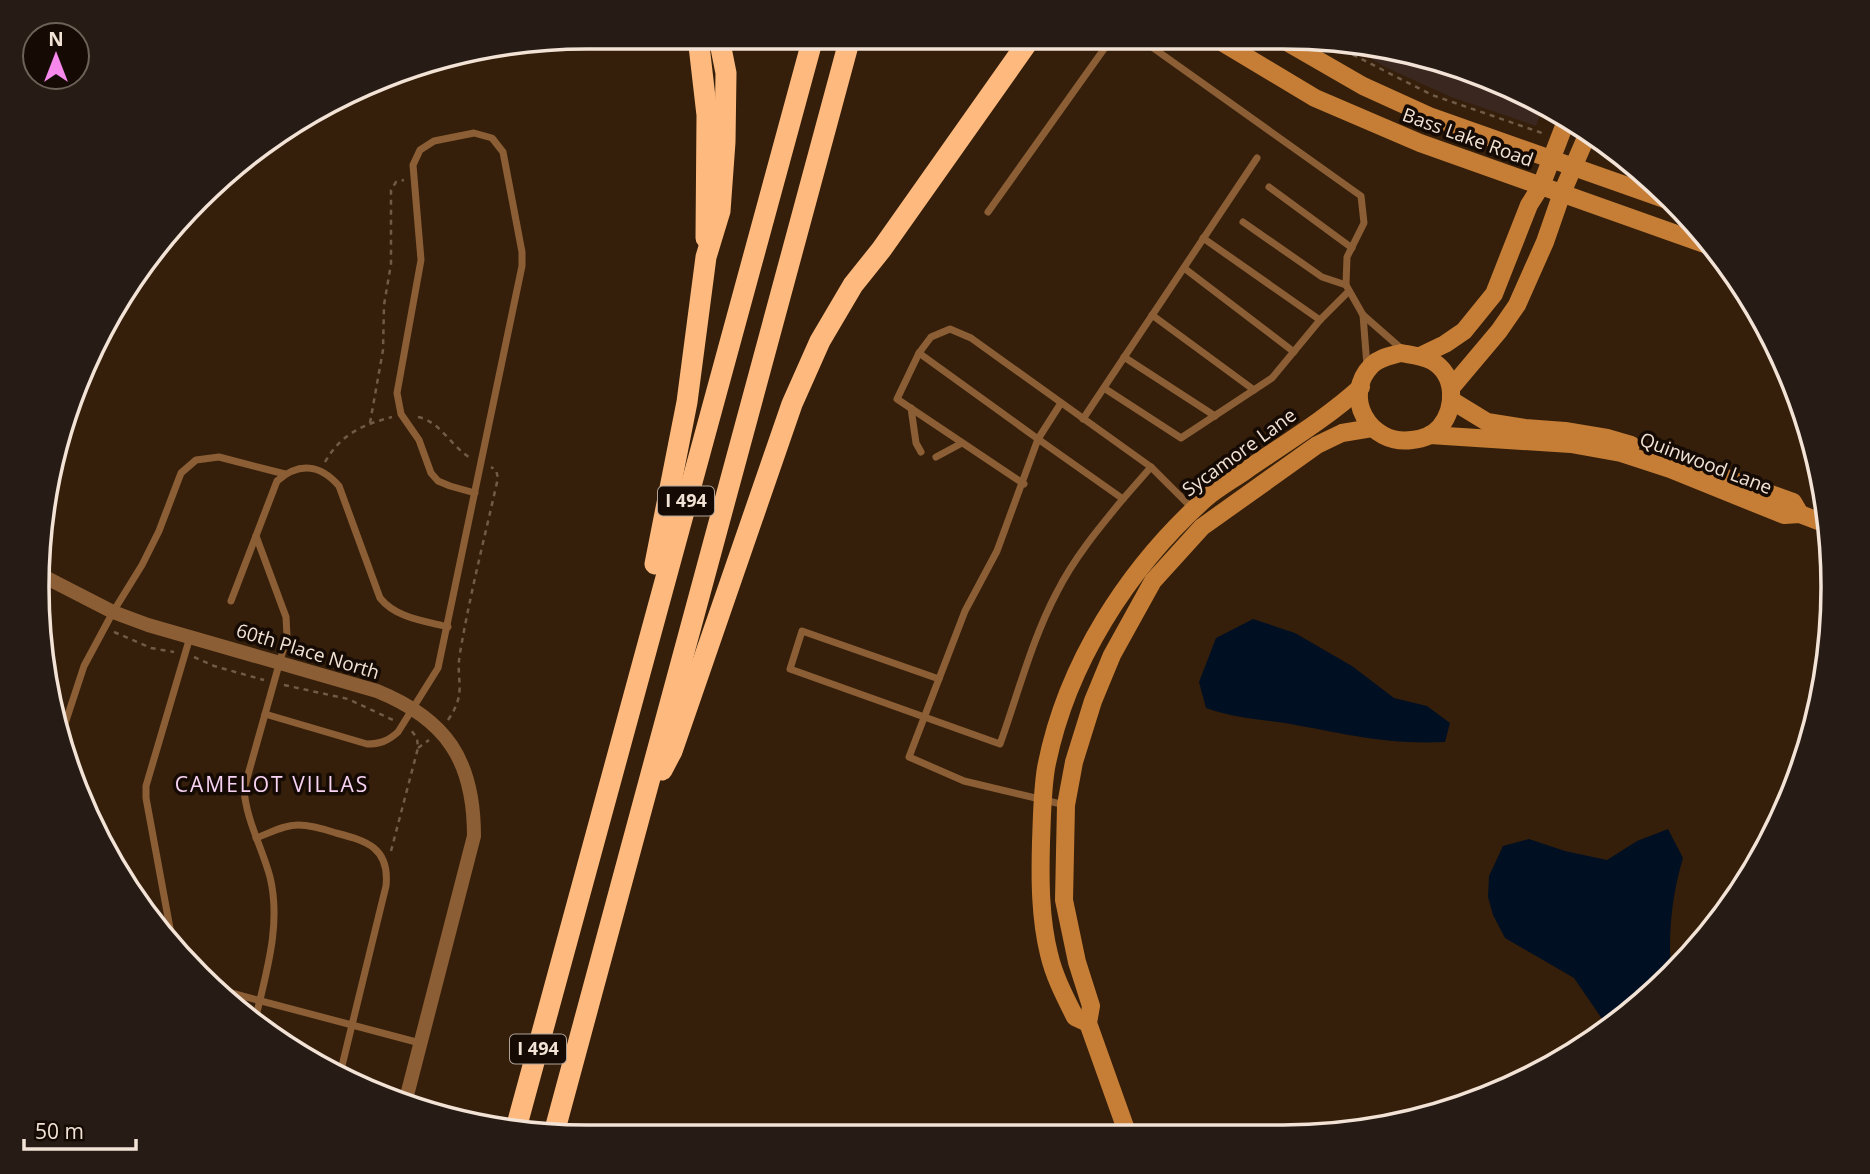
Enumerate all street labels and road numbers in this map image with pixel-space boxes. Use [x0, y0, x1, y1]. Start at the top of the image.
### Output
street label: Bass Lake Road [1399, 101, 1537, 173]
street label: Sycamore Lane [1177, 402, 1301, 502]
street label: Quinwood Lane [1636, 426, 1776, 500]
road number: I 494 [658, 486, 714, 516]
street label: 60th Place North [233, 617, 383, 685]
road number: I 494 [510, 1034, 566, 1064]

